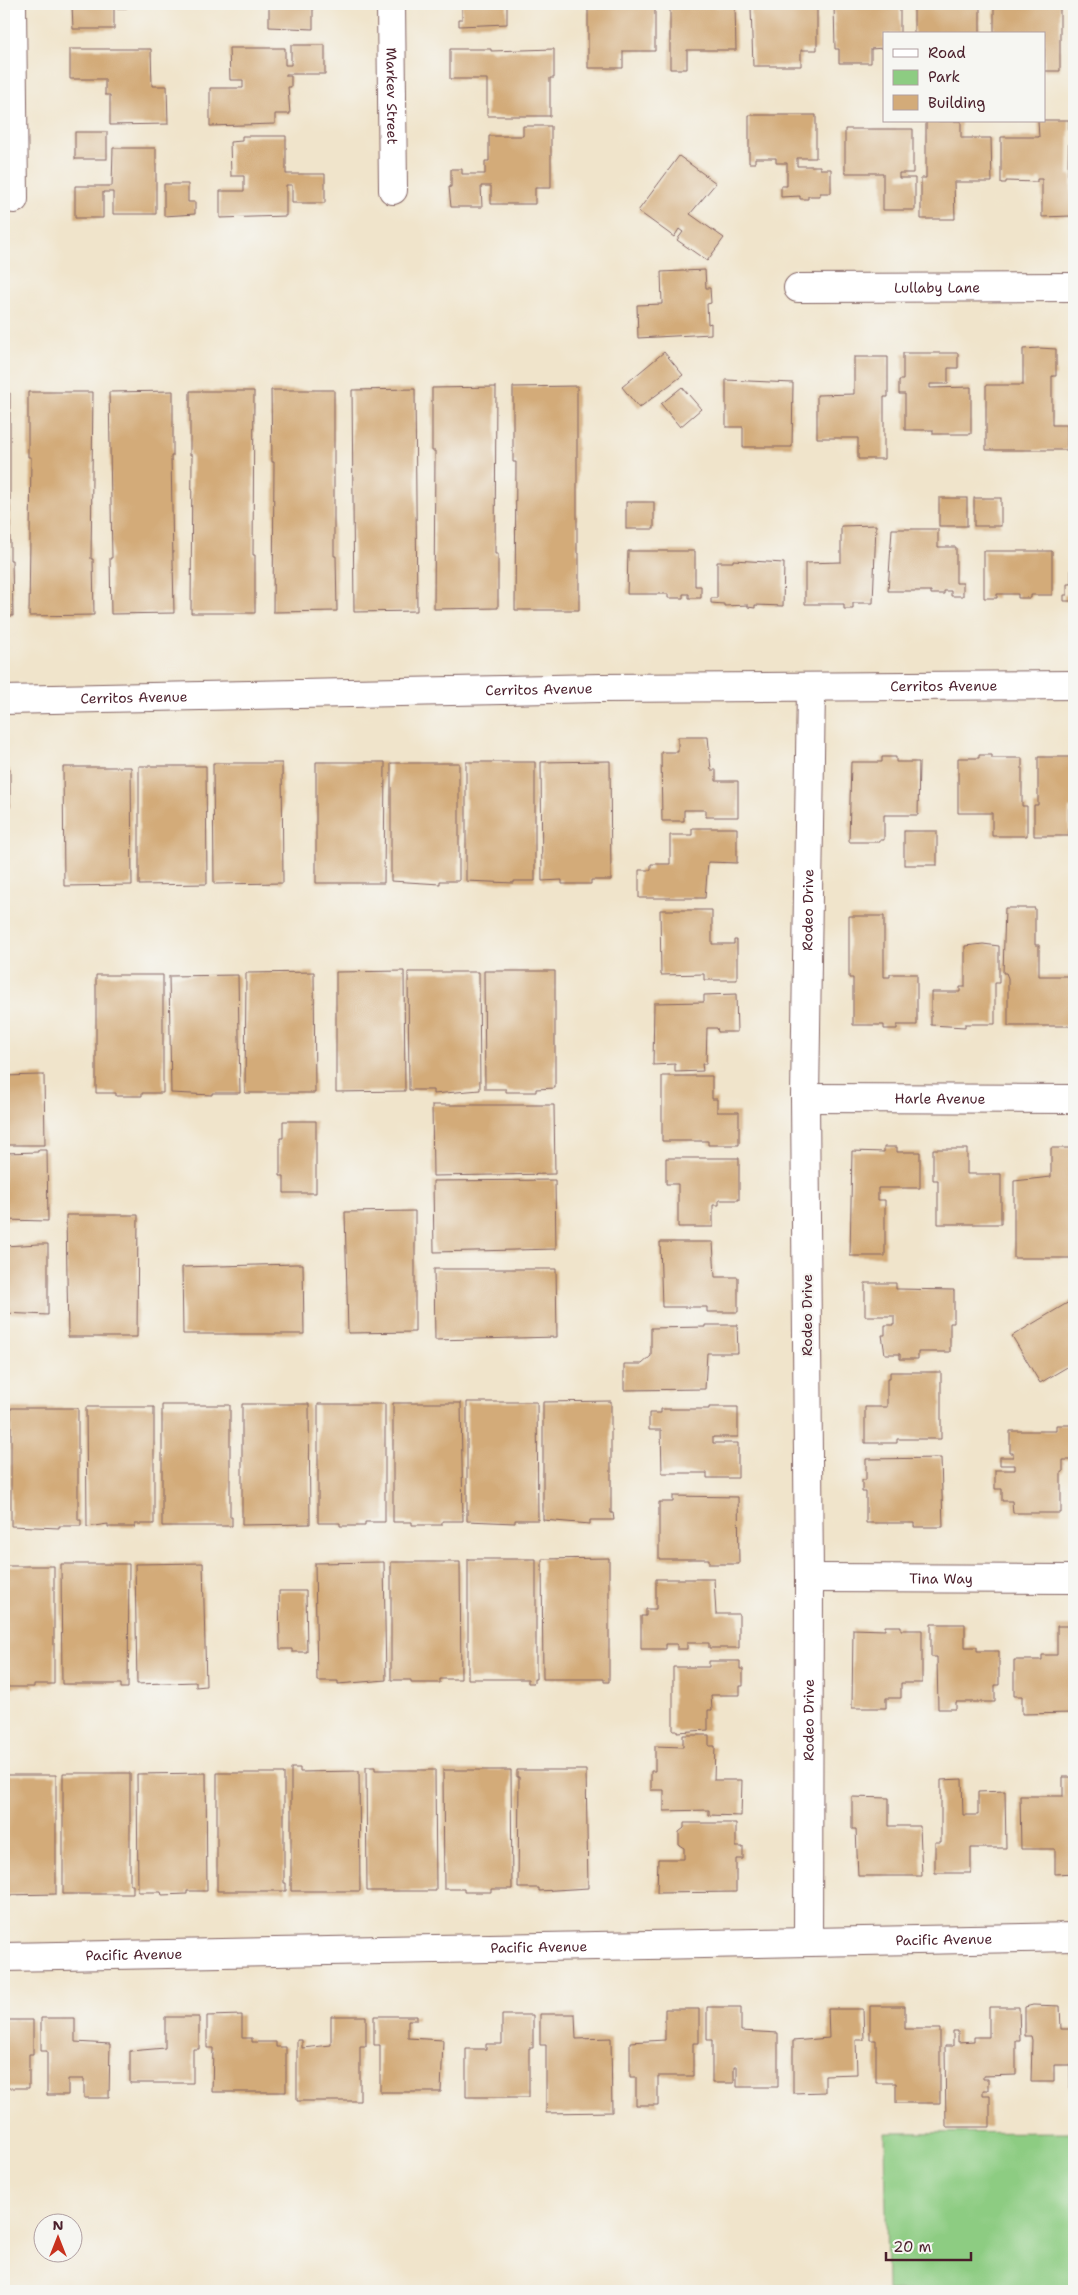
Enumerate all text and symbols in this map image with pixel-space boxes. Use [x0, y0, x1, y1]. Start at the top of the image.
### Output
legend [883, 32, 1046, 122]
text: Road [928, 43, 966, 63]
street label: Markev Street [382, 47, 402, 145]
text: Park [928, 67, 960, 87]
text: Building [928, 93, 985, 113]
street label: Lullaby Lane [894, 278, 980, 297]
street label: Cerritos Avenue [890, 676, 998, 695]
street label: Cerritos Avenue [485, 679, 593, 699]
street label: Cerritos Avenue [80, 687, 188, 707]
street label: Rodeo Drive [798, 869, 817, 951]
street label: Harle Avenue [894, 1089, 986, 1108]
street label: Rodeo Drive [798, 1274, 816, 1356]
street label: Tina Way [909, 1569, 973, 1588]
street label: Rodeo Drive [799, 1679, 818, 1761]
street label: Pacific Avenue [895, 1930, 993, 1949]
street label: Pacific Avenue [490, 1937, 588, 1957]
street label: Pacific Avenue [85, 1945, 183, 1964]
north arrow [32, 2212, 82, 2262]
text: N [52, 2216, 64, 2234]
scale bar [886, 2230, 970, 2262]
text: 20 m [893, 2237, 932, 2257]

